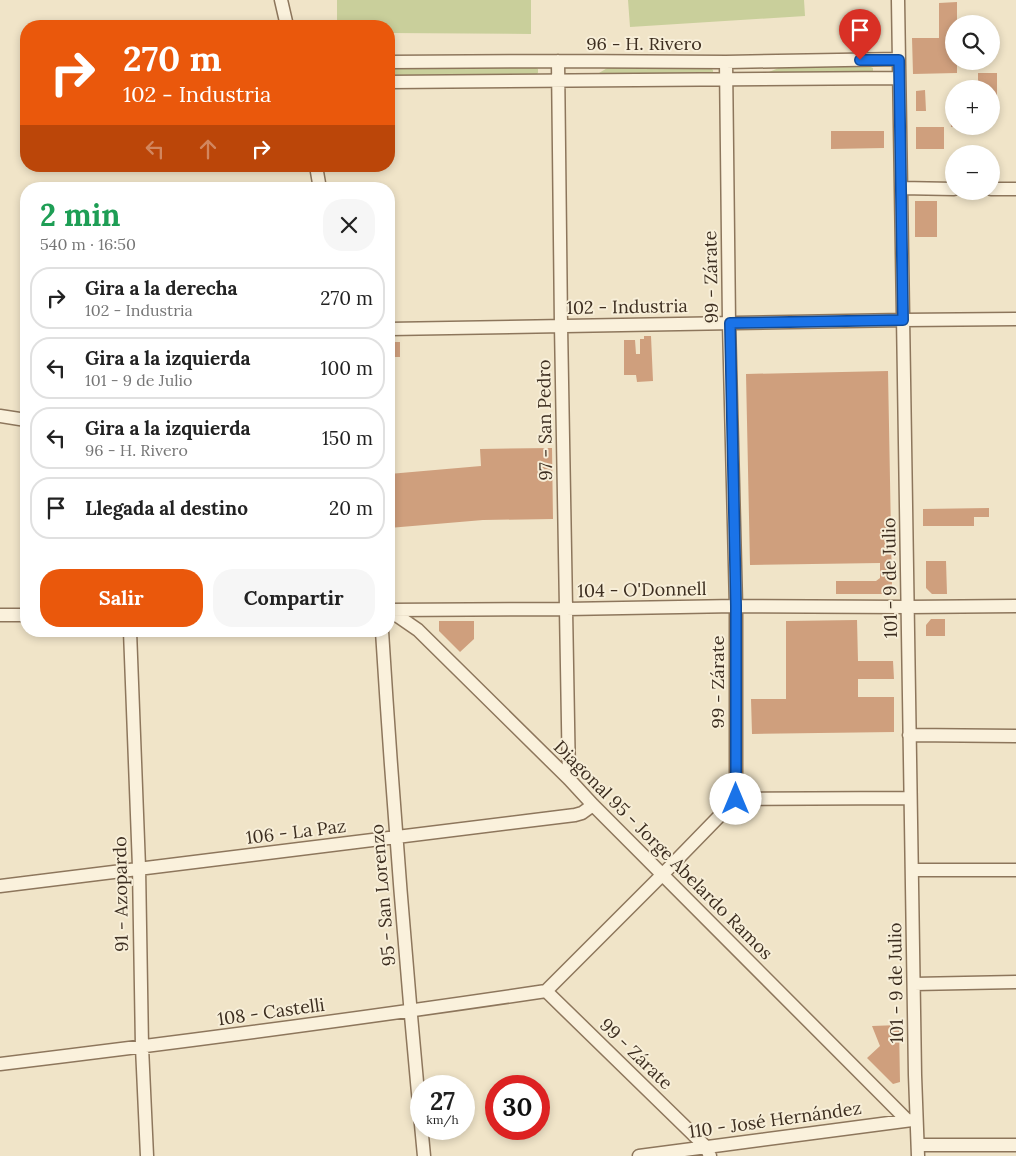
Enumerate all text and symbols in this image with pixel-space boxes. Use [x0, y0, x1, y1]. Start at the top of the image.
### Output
pin [839, 9, 881, 60]
map controls [945, 15, 1000, 200]
button: search [945, 15, 1000, 70]
icon: arrive [846, 16, 874, 44]
street label: 96 - H. Rivero [586, 32, 702, 55]
text: 270 m [123, 36, 222, 81]
icon: right [40, 40, 105, 105]
text: 102 - Industria [123, 80, 271, 108]
button: + [945, 80, 1000, 135]
icon: left [141, 135, 169, 163]
icon: ahead [194, 135, 222, 163]
icon: right [247, 135, 275, 163]
button: − [945, 145, 1000, 200]
text: 2 min [40, 196, 120, 234]
button: close [323, 199, 375, 251]
street label: 99 - Zárate [698, 230, 723, 324]
text: 540 m · 16:50 [40, 234, 136, 254]
text: Gira a la derecha [85, 276, 238, 300]
icon: right [42, 284, 70, 312]
text: 270 m [320, 286, 373, 310]
street label: 102 - Industria [566, 294, 688, 319]
text: 102 - Industria [85, 300, 193, 320]
text: Gira a la izquierda [85, 346, 251, 370]
icon: left [42, 354, 70, 382]
text: 100 m [321, 356, 373, 380]
street label: 97 - San Pedro [532, 359, 557, 481]
text: 101 - 9 de Julio [85, 370, 192, 390]
text: Gira a la izquierda [85, 416, 251, 440]
icon: left [42, 424, 70, 452]
text: 150 m [322, 426, 373, 450]
text: 96 - H. Rivero [85, 440, 188, 460]
icon: arrive [42, 494, 70, 522]
text: Llegada al destino [85, 496, 248, 520]
text: 20 m [329, 496, 373, 520]
street label: 101 - 9 de Julio [877, 517, 902, 639]
button: Salir [40, 569, 203, 627]
button: Compartir [213, 569, 375, 627]
street label: 104 - O'Donnell [577, 577, 707, 602]
street label: 99 - Zárate [706, 635, 729, 728]
street label: Diagonal 95 - Jorge Abelardo Ramos [549, 735, 778, 964]
position arrow [709, 772, 761, 824]
street label: 106 - La Paz [245, 814, 347, 849]
street label: 95 - San Lorenzo [365, 823, 400, 967]
street label: 91 - Azopardo [108, 836, 133, 952]
street label: 101 - 9 de Julio [883, 922, 908, 1044]
street label: 108 - Castelli [216, 993, 326, 1030]
street label: 99 - Zárate [595, 1013, 678, 1094]
speed limit sign: 30 [485, 1075, 550, 1140]
text: 27 [430, 1085, 455, 1117]
street label: 110 - José Hernández [687, 1096, 863, 1143]
text: km/h [426, 1112, 459, 1127]

